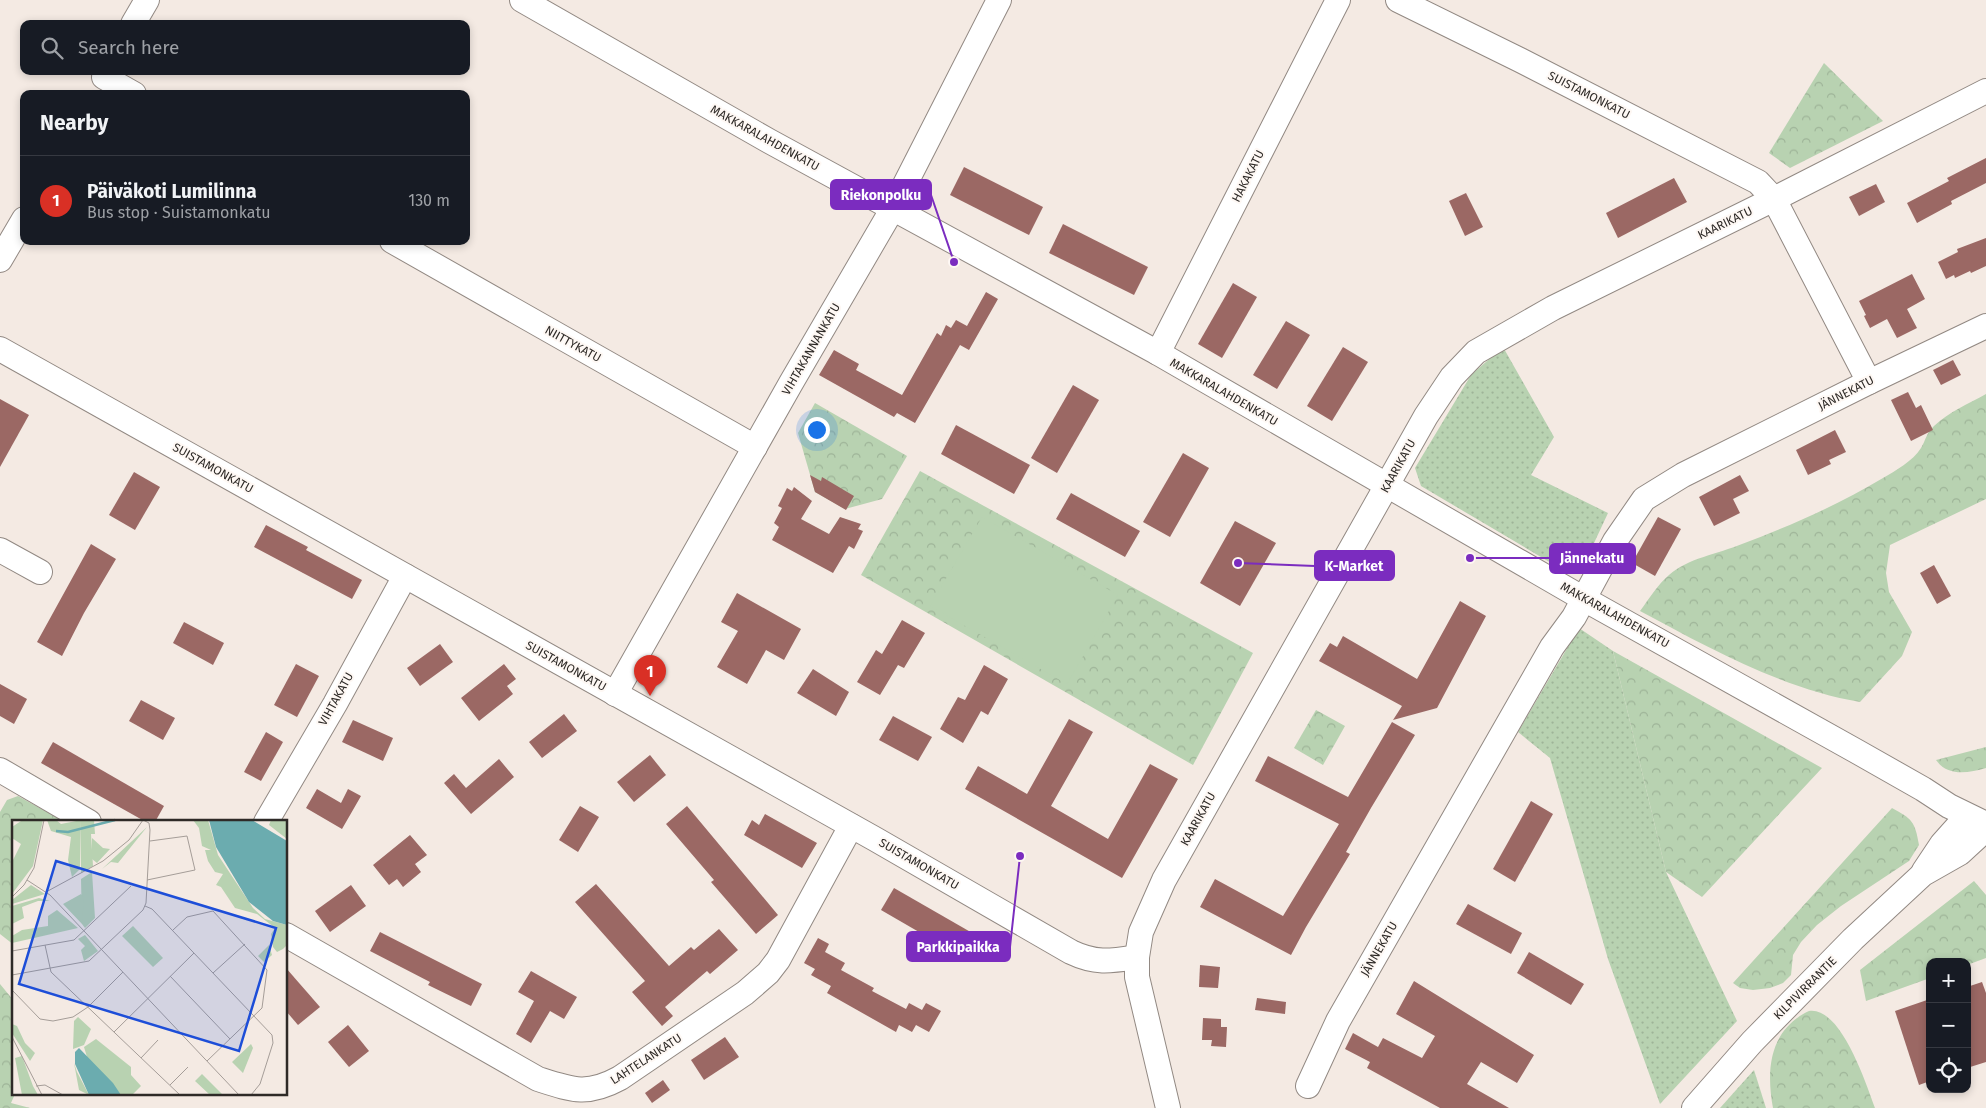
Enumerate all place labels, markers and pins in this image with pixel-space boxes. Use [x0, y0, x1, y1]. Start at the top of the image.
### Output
callout: Riekonpolku [831, 180, 931, 209]
callout: Jännekatu [1550, 544, 1635, 573]
callout: K-Market [1315, 551, 1394, 580]
pin: 1 [634, 655, 666, 696]
callout: Parkkipaikka [907, 932, 1010, 961]

